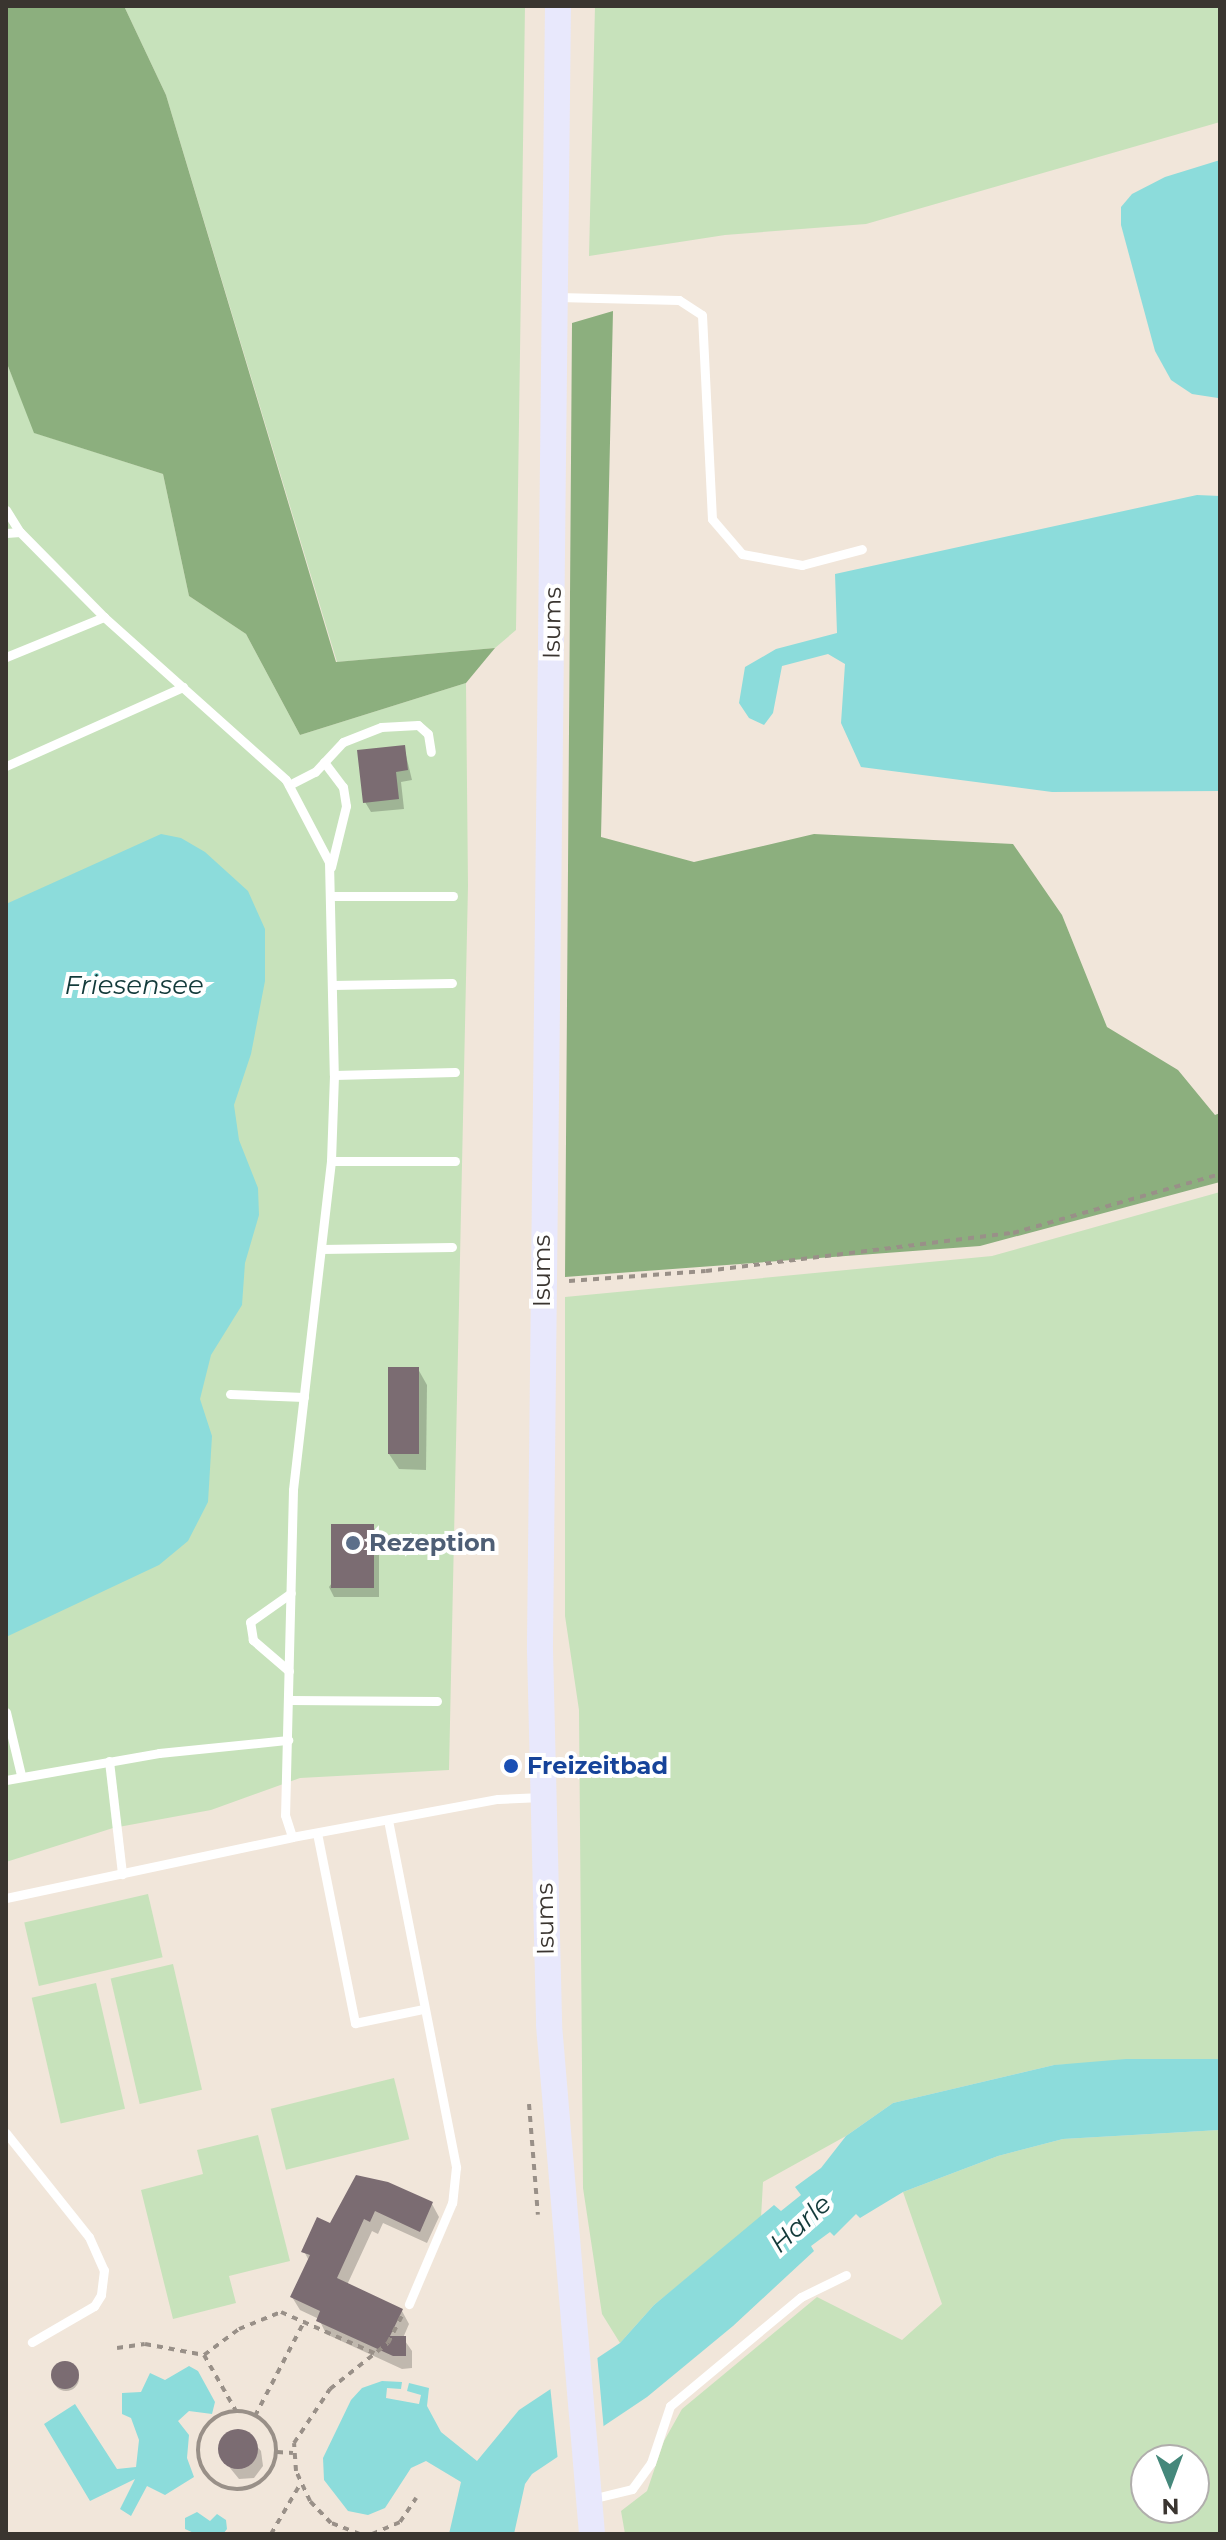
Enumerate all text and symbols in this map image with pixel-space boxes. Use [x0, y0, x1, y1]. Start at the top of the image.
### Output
street label: Isums [537, 587, 567, 659]
water label: Friesensee [64, 970, 204, 1002]
street label: Isums [528, 1235, 556, 1307]
place label: Rezeption [369, 1529, 496, 1557]
marker: Rezeption [344, 1534, 362, 1552]
place label: Freizeitbad [527, 1752, 668, 1780]
marker: Freizeitbad [502, 1757, 520, 1775]
street label: Isums [530, 1883, 560, 1955]
water label: Harle [764, 2188, 838, 2260]
north arrow [1130, 2444, 1210, 2524]
text: N [1161, 2493, 1180, 2520]

